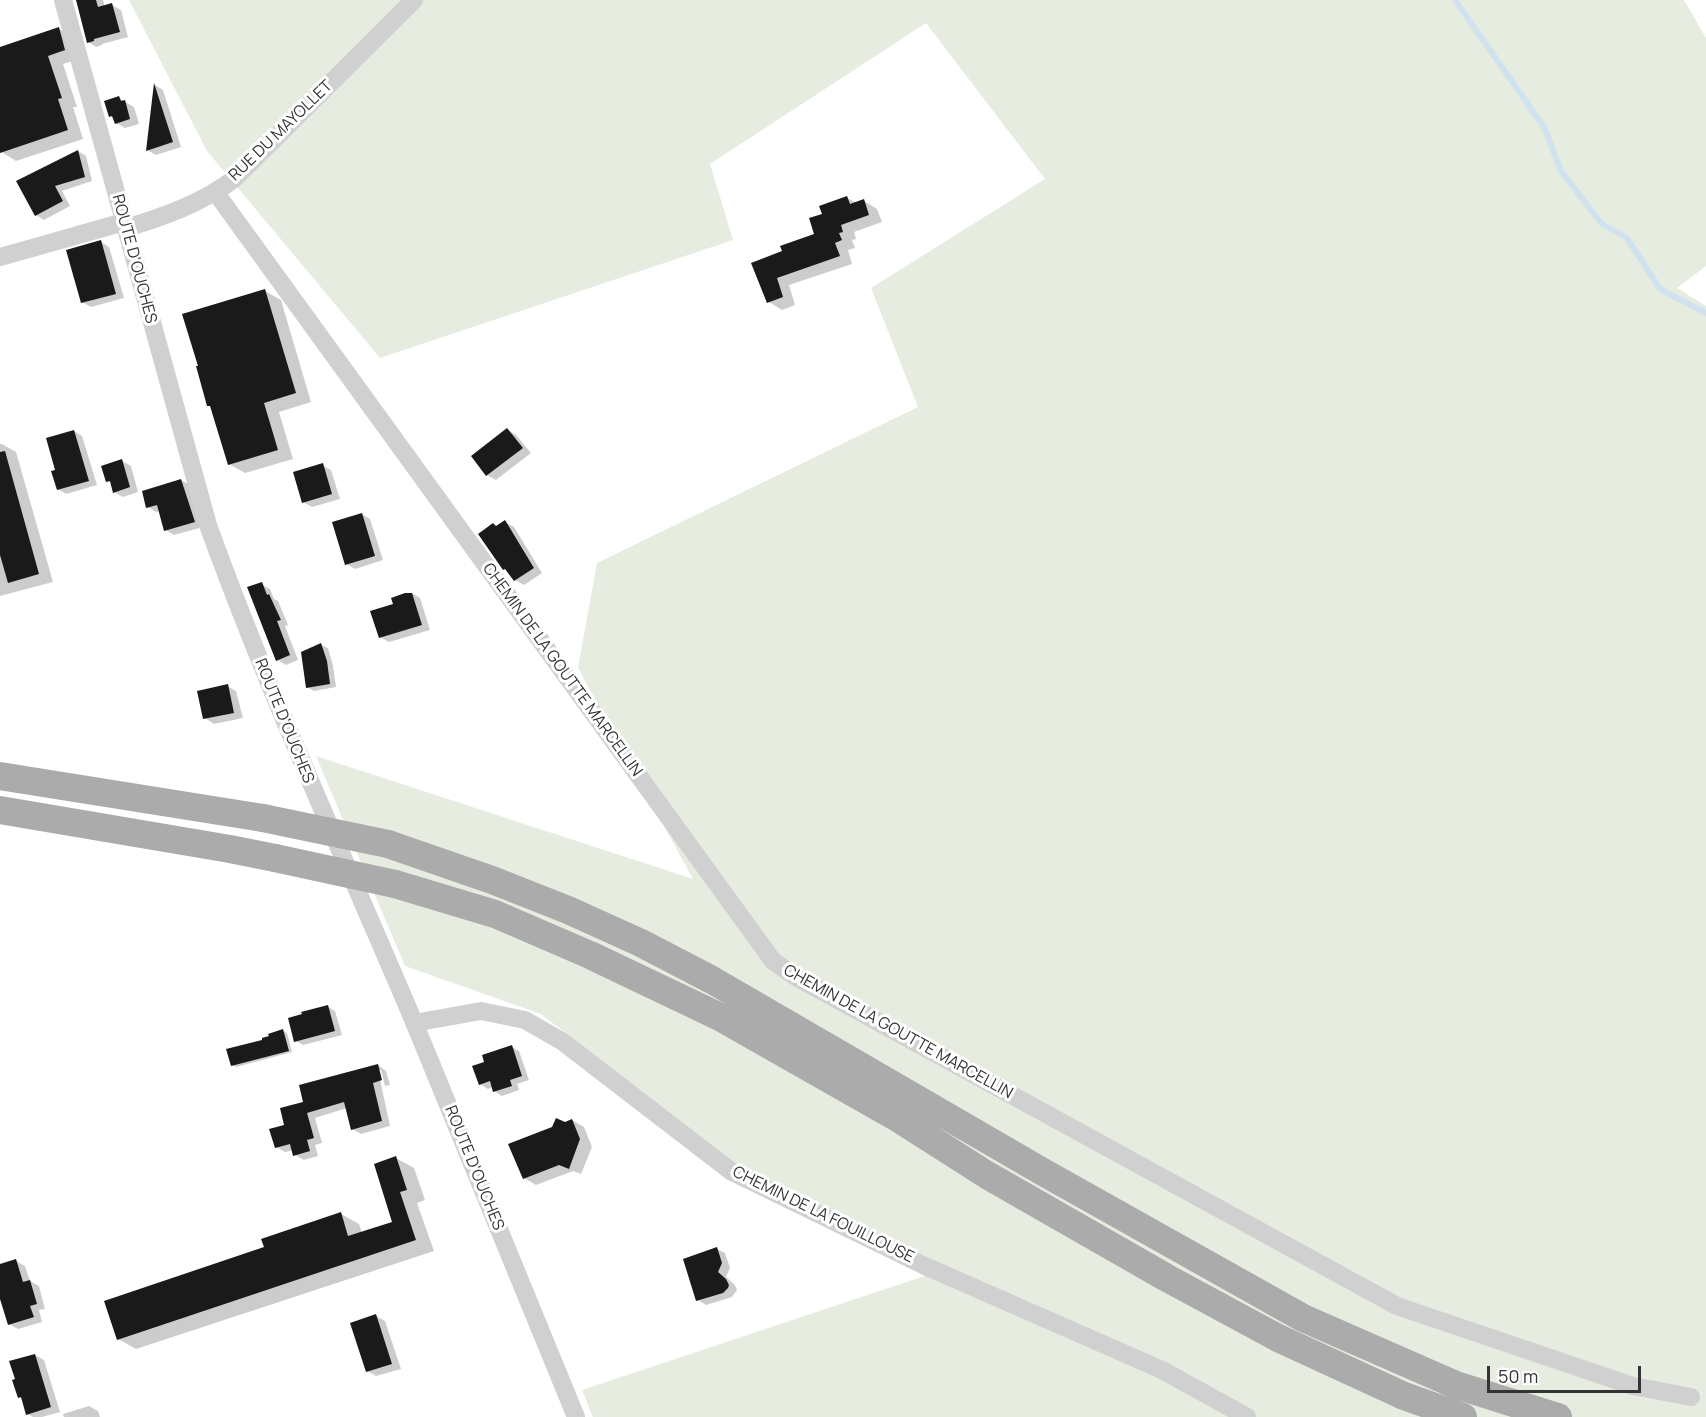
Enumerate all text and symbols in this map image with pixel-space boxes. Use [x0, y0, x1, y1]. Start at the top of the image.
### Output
street label: RUE DU MAYOLLET [225, 77, 337, 185]
street label: ROUTE D'OUCHES [108, 192, 160, 326]
street label: CHEMIN DE LA GOUTTE MARCELLIN [478, 560, 646, 780]
street label: ROUTE D'OUCHES [250, 656, 318, 786]
street label: CHEMIN DE LA GOUTTE MARCELLIN [780, 961, 1016, 1103]
street label: ROUTE D'OUCHES [440, 1103, 508, 1233]
street label: CHEMIN DE LA FOUILLOUSE [729, 1163, 917, 1267]
scale bar [1490, 1354, 1644, 1392]
text: 50 m [1498, 1364, 1538, 1388]

